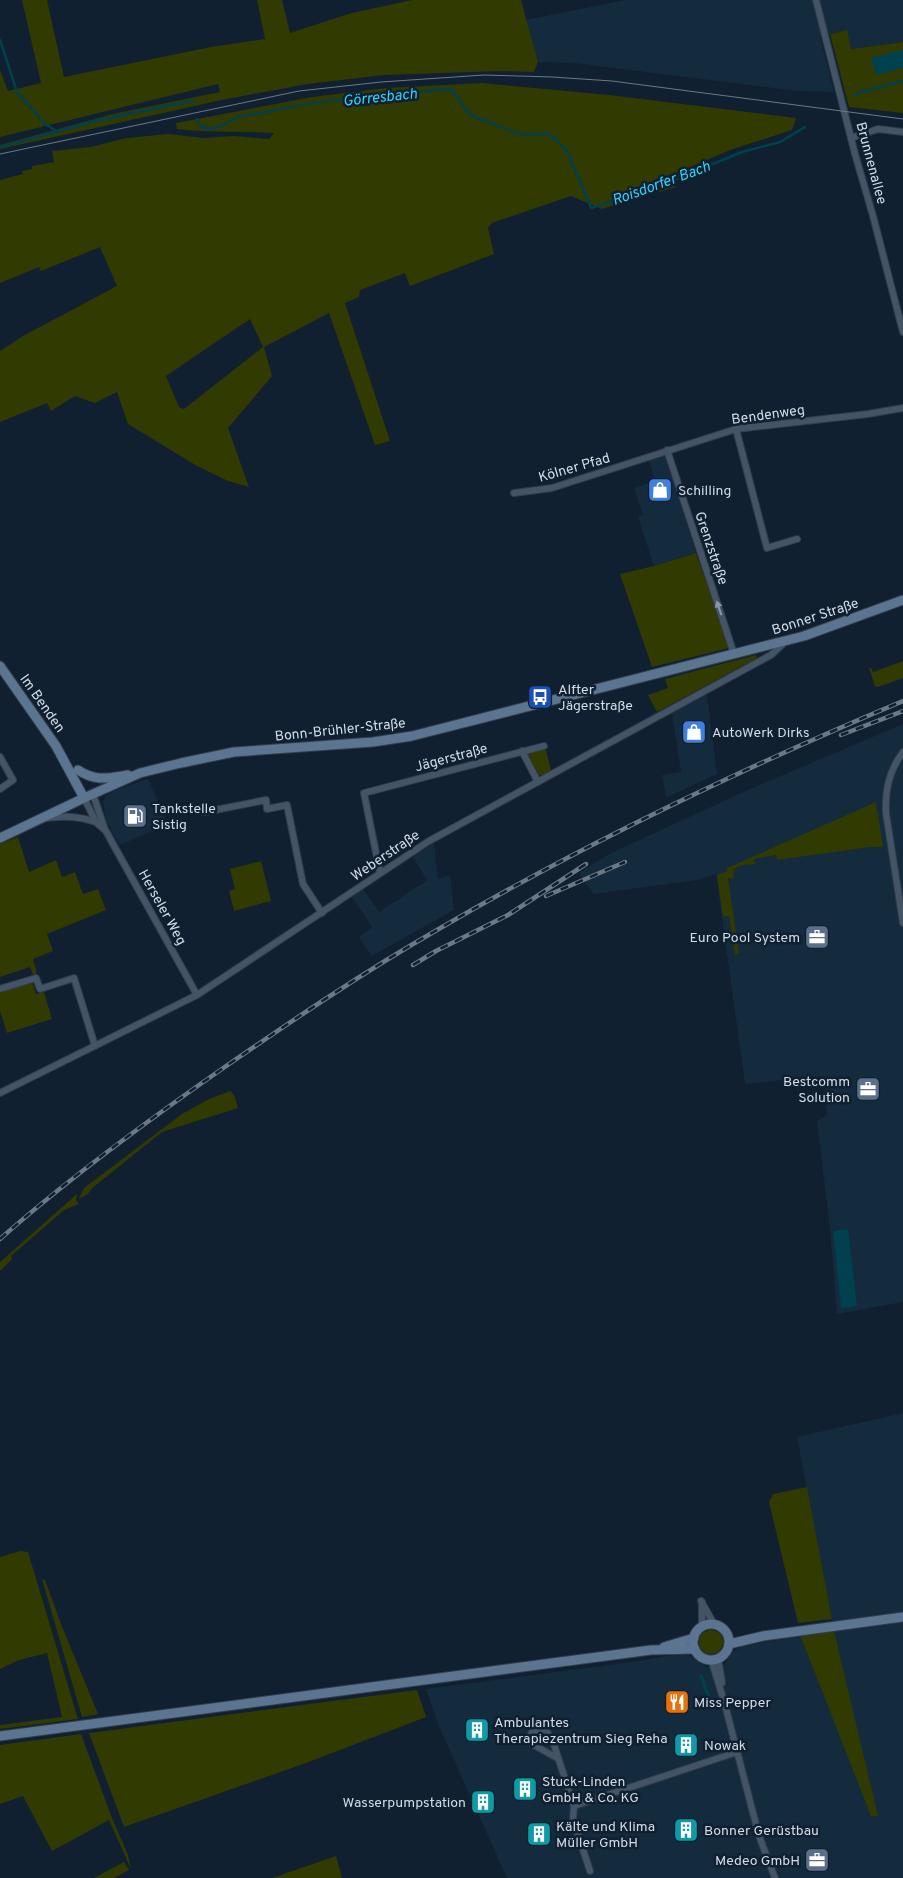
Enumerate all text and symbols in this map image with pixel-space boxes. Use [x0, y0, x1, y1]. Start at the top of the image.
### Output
water label: Görresbach [342, 85, 418, 112]
street label: Brunnenallee [851, 120, 890, 206]
water label: Roisdorfer Bach [610, 158, 713, 211]
street label: Bendenweg [730, 402, 806, 429]
street label: Kölner Pfad [537, 450, 612, 487]
shop icon: Schilling [647, 477, 673, 503]
place label: Schilling [678, 483, 731, 500]
street label: Grenzstraße [690, 510, 731, 587]
street label: Bonner Straße [770, 595, 861, 639]
one-way arrow [715, 600, 723, 615]
street label: Im Benden [15, 671, 68, 736]
place label: Alfter Jägerstraße [558, 682, 633, 715]
bus stop icon: Alfter Jägerstraße [527, 684, 553, 710]
street label: Bonn-Brühler-Straße [274, 715, 406, 746]
shop icon: AutoWerk Dirks [681, 719, 707, 745]
place label: AutoWerk Dirks [712, 725, 809, 742]
street label: Jägerstraße [413, 741, 490, 776]
place label: Tankstelle Sistig [152, 801, 216, 834]
fuel station icon: Tankstelle Sistig [122, 803, 148, 829]
street label: Weberstraße [348, 827, 423, 885]
street label: Herseler Weg [134, 867, 189, 948]
office icon: Euro Pool System [804, 924, 830, 950]
place label: Euro Pool System [689, 930, 800, 947]
place label: Bestcomm Solution [783, 1074, 850, 1107]
office icon: Bestcomm Solution [855, 1076, 881, 1102]
restaurant icon: Miss Pepper [664, 1689, 690, 1715]
place label: Miss Pepper [694, 1695, 771, 1712]
place label: Ambulantes Therapiezentrum Sieg Reha [494, 1715, 668, 1748]
building icon: Ambulantes Therapiezentrum Sieg Reha [464, 1717, 490, 1743]
building icon: Nowak [673, 1732, 699, 1758]
place label: Nowak [704, 1738, 746, 1755]
place label: Stuck-Linden GmbH & Co. KG [542, 1774, 639, 1807]
building icon: Stuck-Linden GmbH & Co. KG [512, 1776, 538, 1802]
building icon: Wasserpumpstation [470, 1789, 496, 1815]
place label: Wasserpumpstation [343, 1795, 466, 1812]
building icon: Bonner Gerüstbau [673, 1817, 699, 1843]
place label: Kälte und Klima Müller GmbH [556, 1819, 655, 1852]
building icon: Kälte und Klima Müller GmbH [526, 1821, 552, 1847]
place label: Bonner Gerüstbau [704, 1823, 819, 1840]
office icon: Medeo GmbH [804, 1847, 830, 1873]
place label: Medeo GmbH [715, 1853, 800, 1870]

